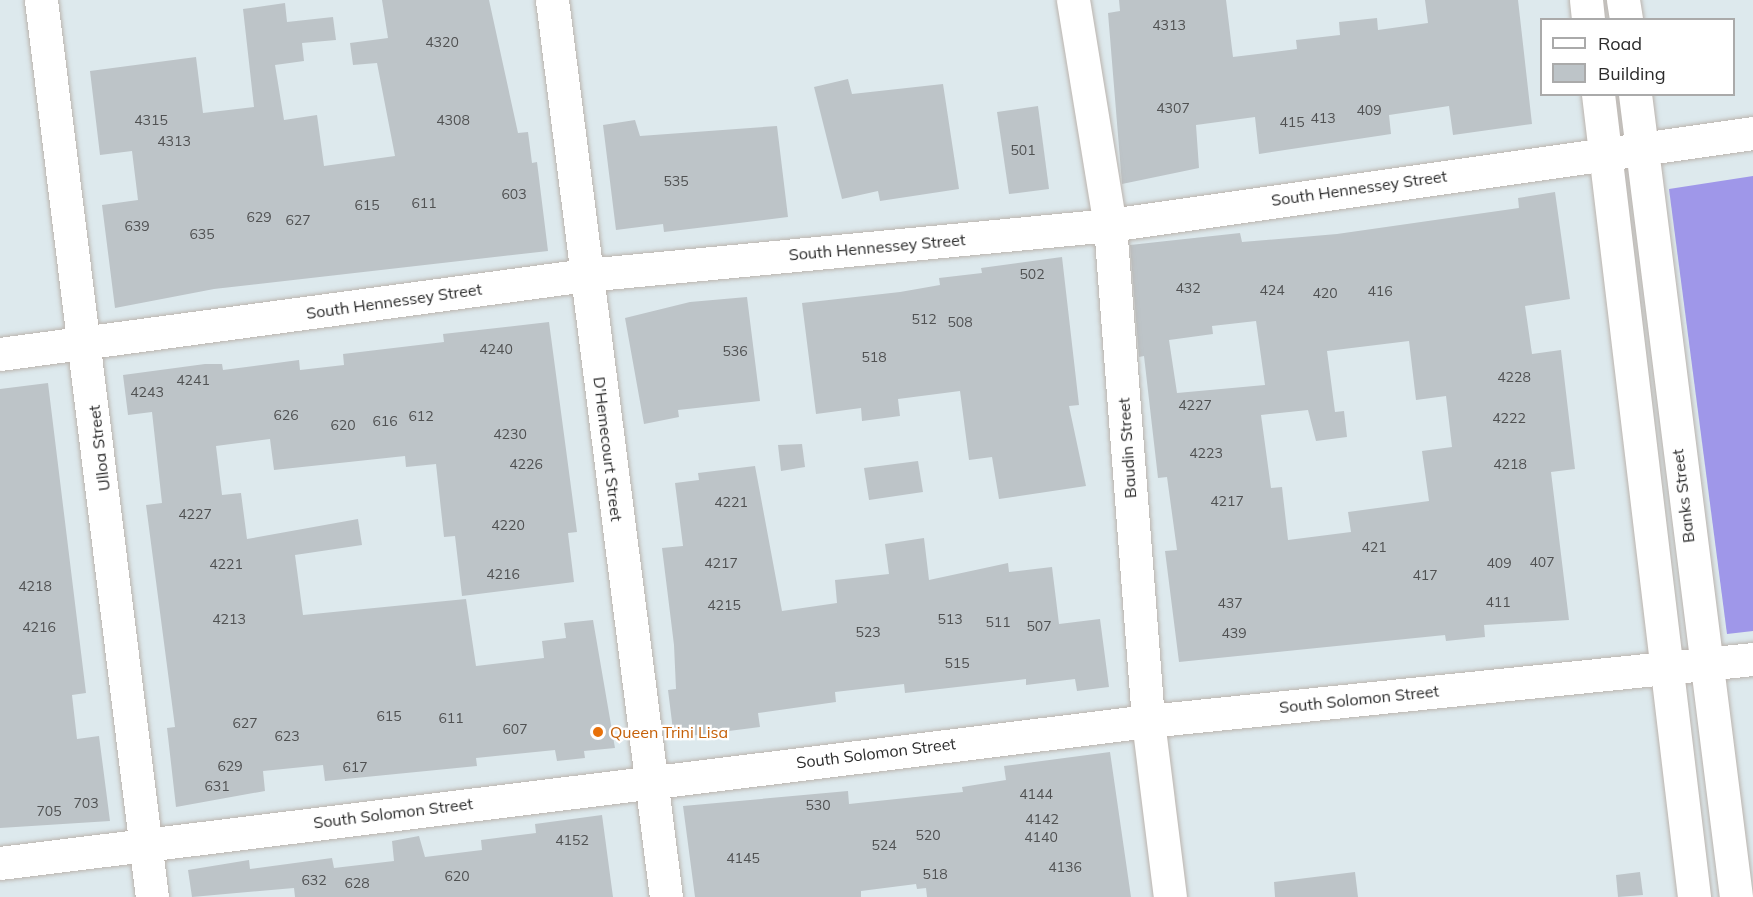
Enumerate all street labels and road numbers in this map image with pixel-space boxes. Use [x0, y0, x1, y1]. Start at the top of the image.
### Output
street label: South Hennessey Street [1270, 166, 1448, 210]
street label: South Hennessey Street [788, 230, 966, 264]
street label: South Hennessey Street [305, 279, 483, 323]
street label: D'Hemecourt Street [590, 376, 626, 522]
street label: Baudin Street [1114, 397, 1140, 499]
street label: Ulloa Street [84, 404, 114, 492]
street label: Banks Street [1668, 448, 1698, 544]
street label: South Solomon Street [1278, 681, 1440, 717]
street label: South Solomon Street [795, 734, 957, 772]
street label: South Solomon Street [312, 794, 474, 832]

